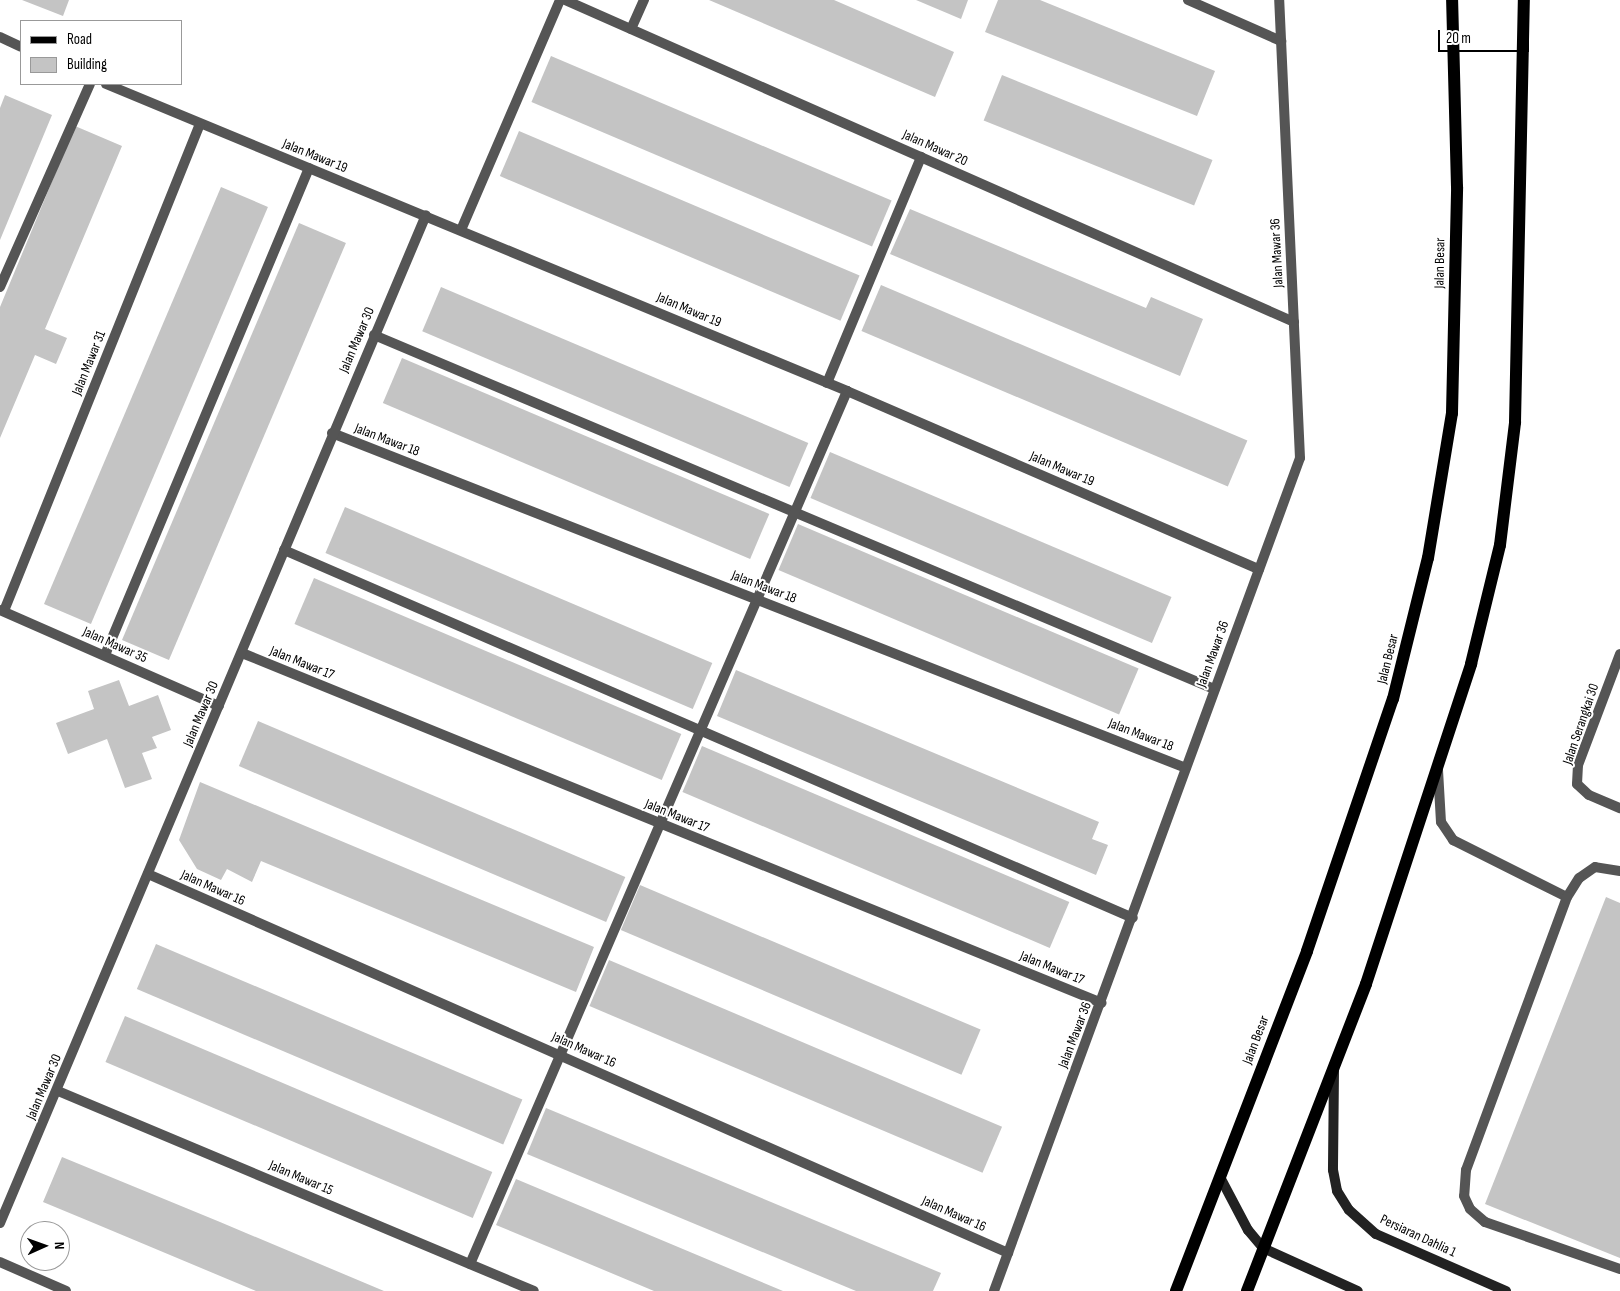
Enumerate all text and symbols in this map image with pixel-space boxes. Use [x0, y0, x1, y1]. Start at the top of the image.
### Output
legend [20, 20, 182, 85]
scale bar [1440, 20, 1531, 52]
text: 20 m [1446, 29, 1471, 48]
text: Road [67, 30, 92, 49]
text: Building [67, 55, 107, 74]
street label: Jalan Mawar 20 [900, 126, 970, 170]
street label: Jalan Mawar 19 [280, 135, 350, 177]
street label: Jalan Mawar 36 [1267, 218, 1287, 288]
street label: Jalan Besar [1431, 238, 1449, 288]
street label: Jalan Mawar 19 [654, 289, 724, 331]
street label: Jalan Mawar 30 [336, 305, 378, 375]
street label: Jalan Mawar 31 [68, 328, 110, 398]
street label: Jalan Mawar 18 [352, 420, 422, 460]
street label: Jalan Mawar 19 [1027, 448, 1097, 490]
street label: Jalan Mawar 18 [729, 567, 799, 607]
street label: Jalan Mawar 36 [1193, 619, 1233, 689]
street label: Jalan Mawar 35 [80, 623, 150, 667]
street label: Jalan Besar [1374, 632, 1402, 686]
street label: Jalan Mawar 17 [267, 642, 337, 684]
street label: Jalan Mawar 30 [180, 679, 222, 749]
street label: Jalan Serangkai 30 [1559, 681, 1603, 767]
street label: Jalan Mawar 18 [1106, 715, 1176, 755]
street label: Jalan Mawar 17 [642, 795, 712, 837]
street label: Jalan Mawar 16 [178, 866, 248, 910]
street label: Jalan Mawar 17 [1017, 947, 1087, 989]
street label: Jalan Mawar 36 [1055, 1000, 1095, 1070]
street label: Jalan Besar [1239, 1013, 1273, 1067]
street label: Jalan Mawar 16 [549, 1028, 619, 1072]
street label: Jalan Mawar 30 [23, 1052, 65, 1122]
street label: Jalan Mawar 15 [266, 1157, 336, 1199]
street label: Jalan Mawar 16 [919, 1192, 989, 1236]
street label: Persiaran Dahlia 1 [1377, 1211, 1459, 1261]
north arrow [20, 1221, 70, 1271]
text: N [51, 1241, 68, 1250]

